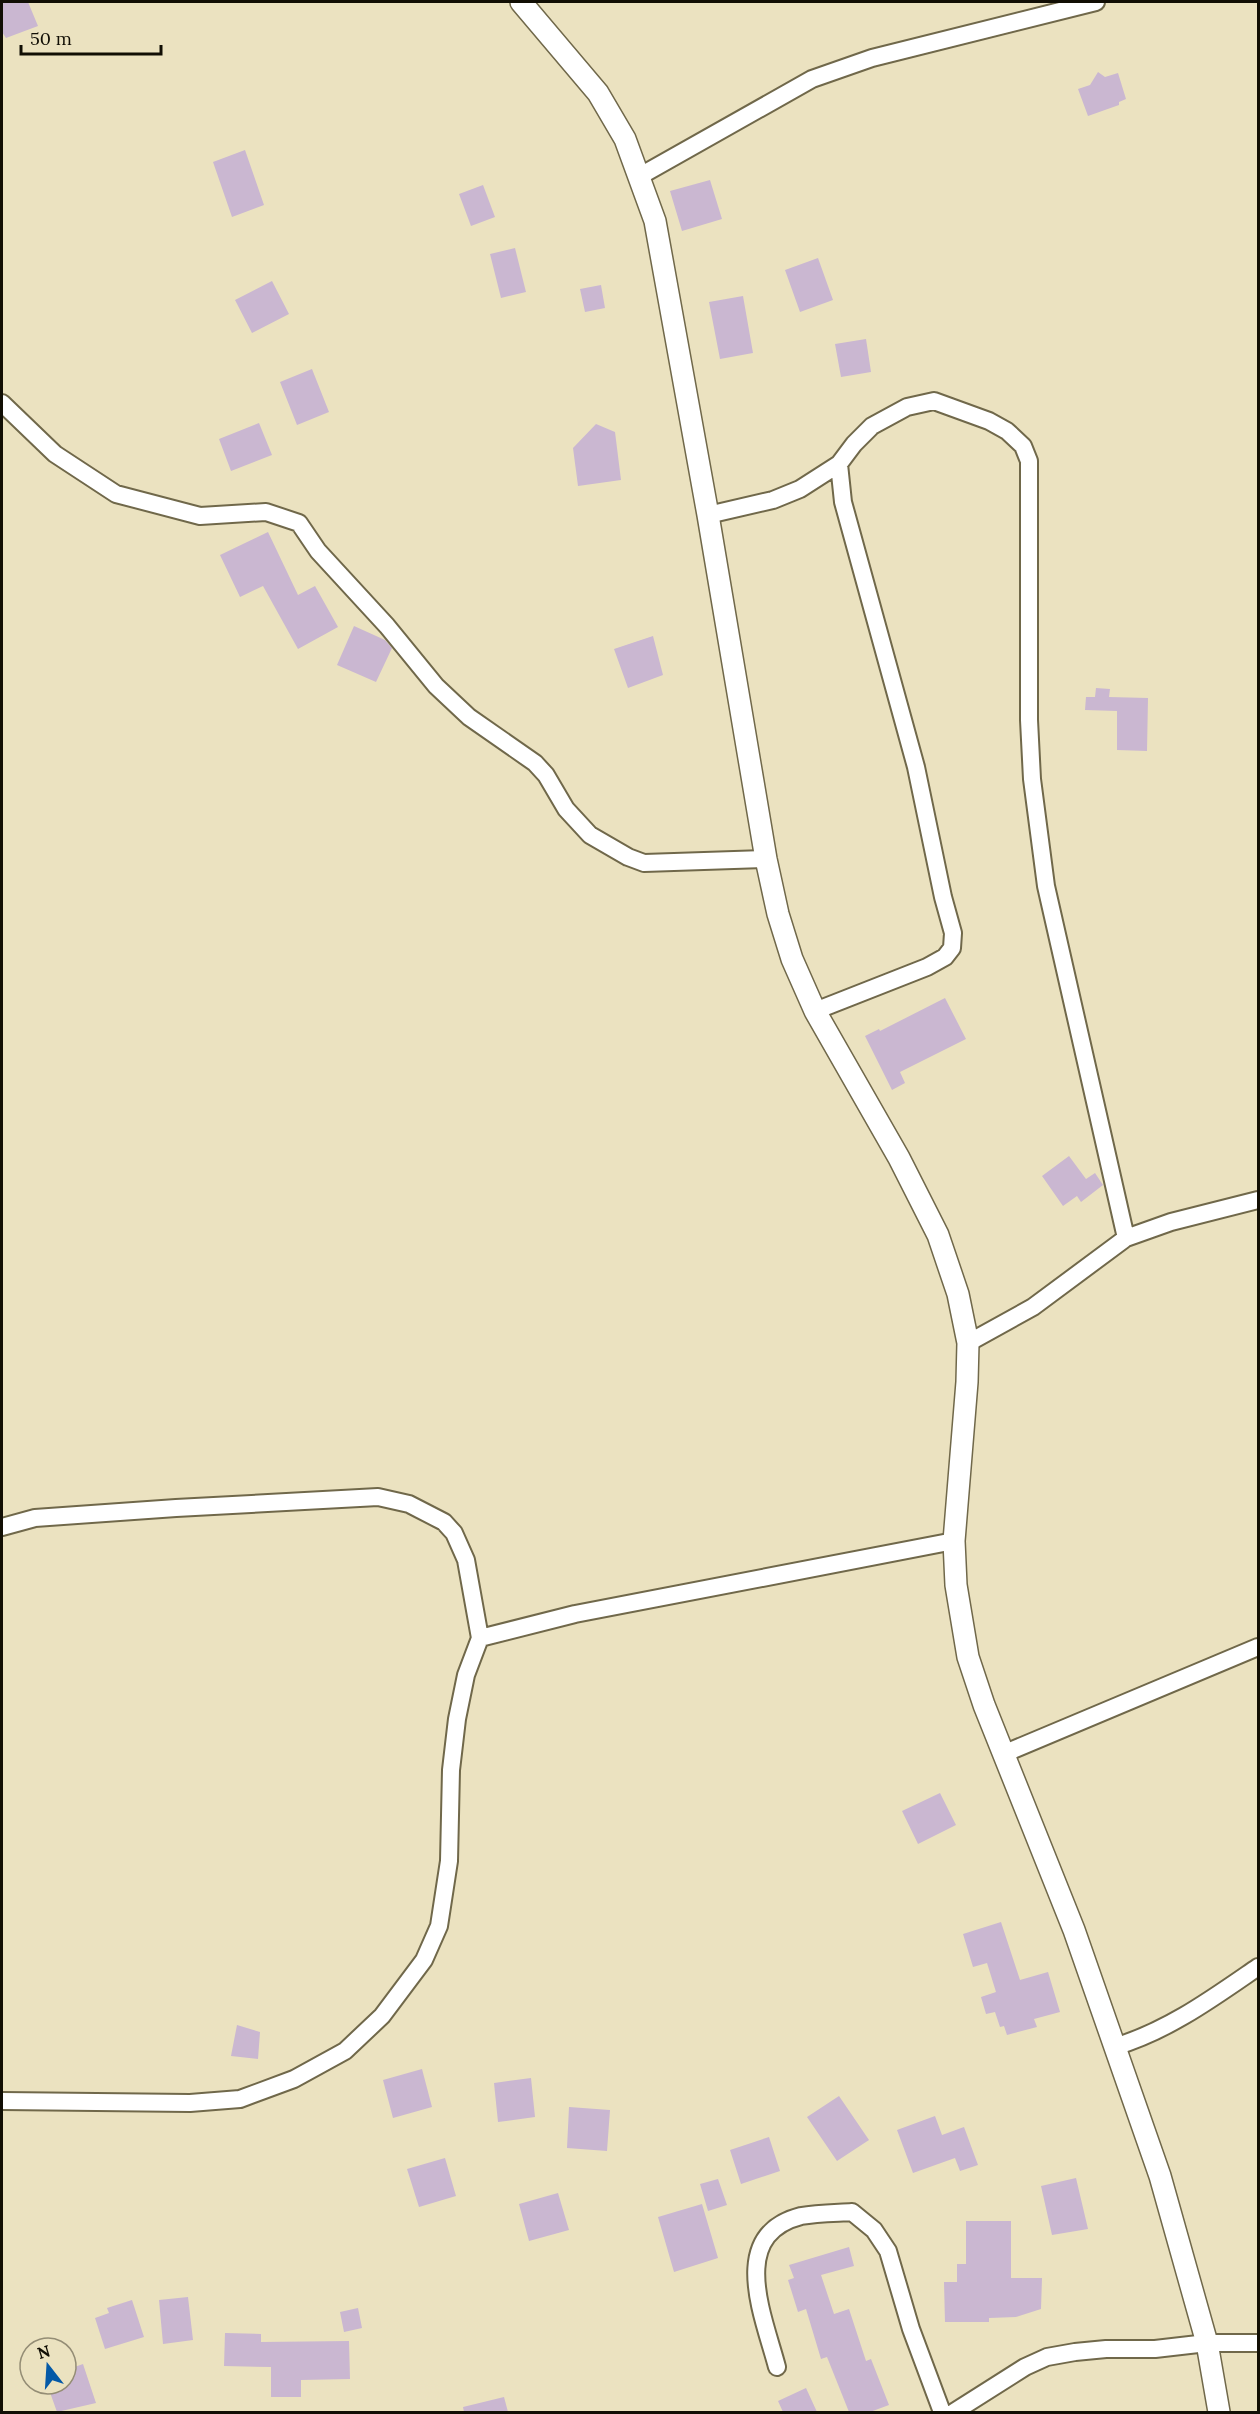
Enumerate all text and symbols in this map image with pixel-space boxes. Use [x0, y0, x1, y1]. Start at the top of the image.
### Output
scale bar [21, 18, 160, 56]
text: 50 m [30, 27, 72, 50]
north arrow [18, 2336, 78, 2396]
text: N [35, 2340, 52, 2363]

